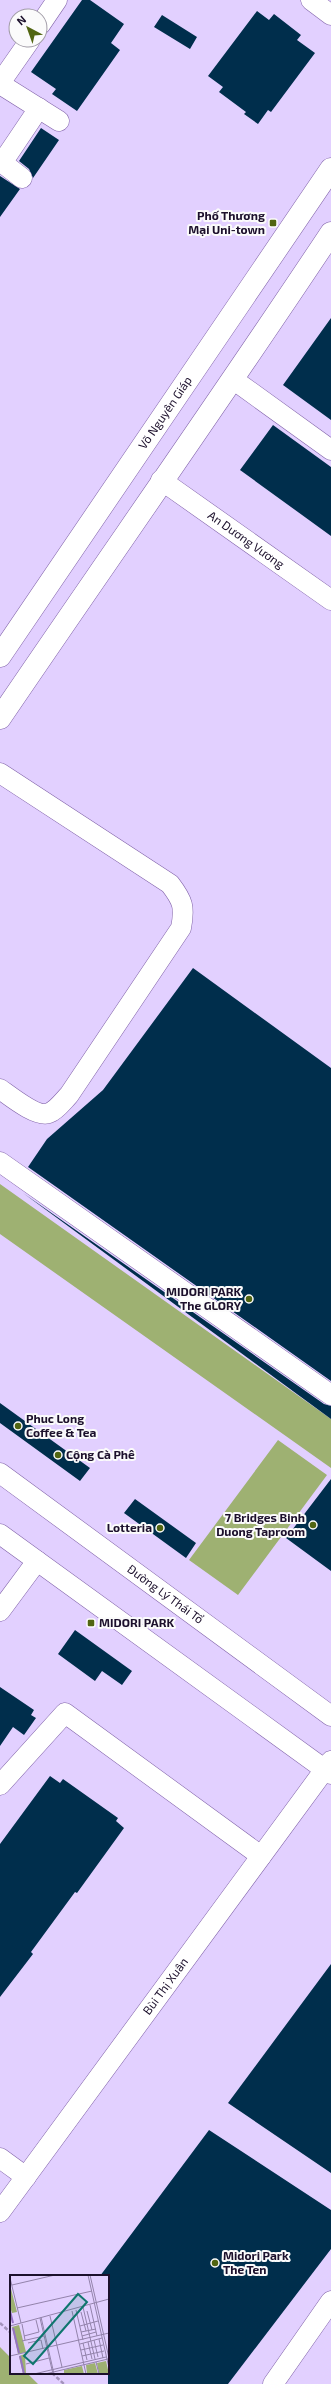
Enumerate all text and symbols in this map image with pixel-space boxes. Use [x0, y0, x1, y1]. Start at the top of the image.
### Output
north arrow [8, 8, 48, 48]
text: N [14, 13, 28, 28]
place label: Phố Thương Mại Uni-town [188, 208, 265, 236]
marker: Phố Thương Mại Uni-town [268, 218, 278, 228]
street label: Võ Nguyên Giáp [135, 373, 194, 451]
street label: An Dương Vương [206, 507, 288, 571]
place label: MIDORI PARK The GLORY [166, 1284, 242, 1312]
marker: MIDORI PARK The GLORY [244, 1294, 254, 1304]
place label: Phuc Long Coffee & Tea [26, 1411, 97, 1439]
marker: Phuc Long Coffee & Tea [13, 1421, 23, 1431]
place label: Cộng Cà Phê [66, 1447, 135, 1461]
marker: Cộng Cà Phê [53, 1450, 63, 1460]
place label: 7 Bridges Binh Duong Taproom [216, 1510, 305, 1538]
place label: Lotteria [107, 1520, 152, 1534]
marker: 7 Bridges Binh Duong Taproom [308, 1520, 318, 1530]
marker: Lotteria [155, 1523, 165, 1533]
street label: Đường Lý Thái Tổ [125, 1561, 207, 1626]
place label: MIDORI PARK [99, 1615, 174, 1629]
marker: MIDORI PARK [86, 1618, 96, 1628]
street label: Bùi Thị Xuân [139, 1955, 190, 2017]
place label: Midori Park The Ten [223, 2248, 289, 2276]
marker: Midori Park The Ten [210, 2258, 220, 2268]
inset map [10, 2275, 109, 2374]

